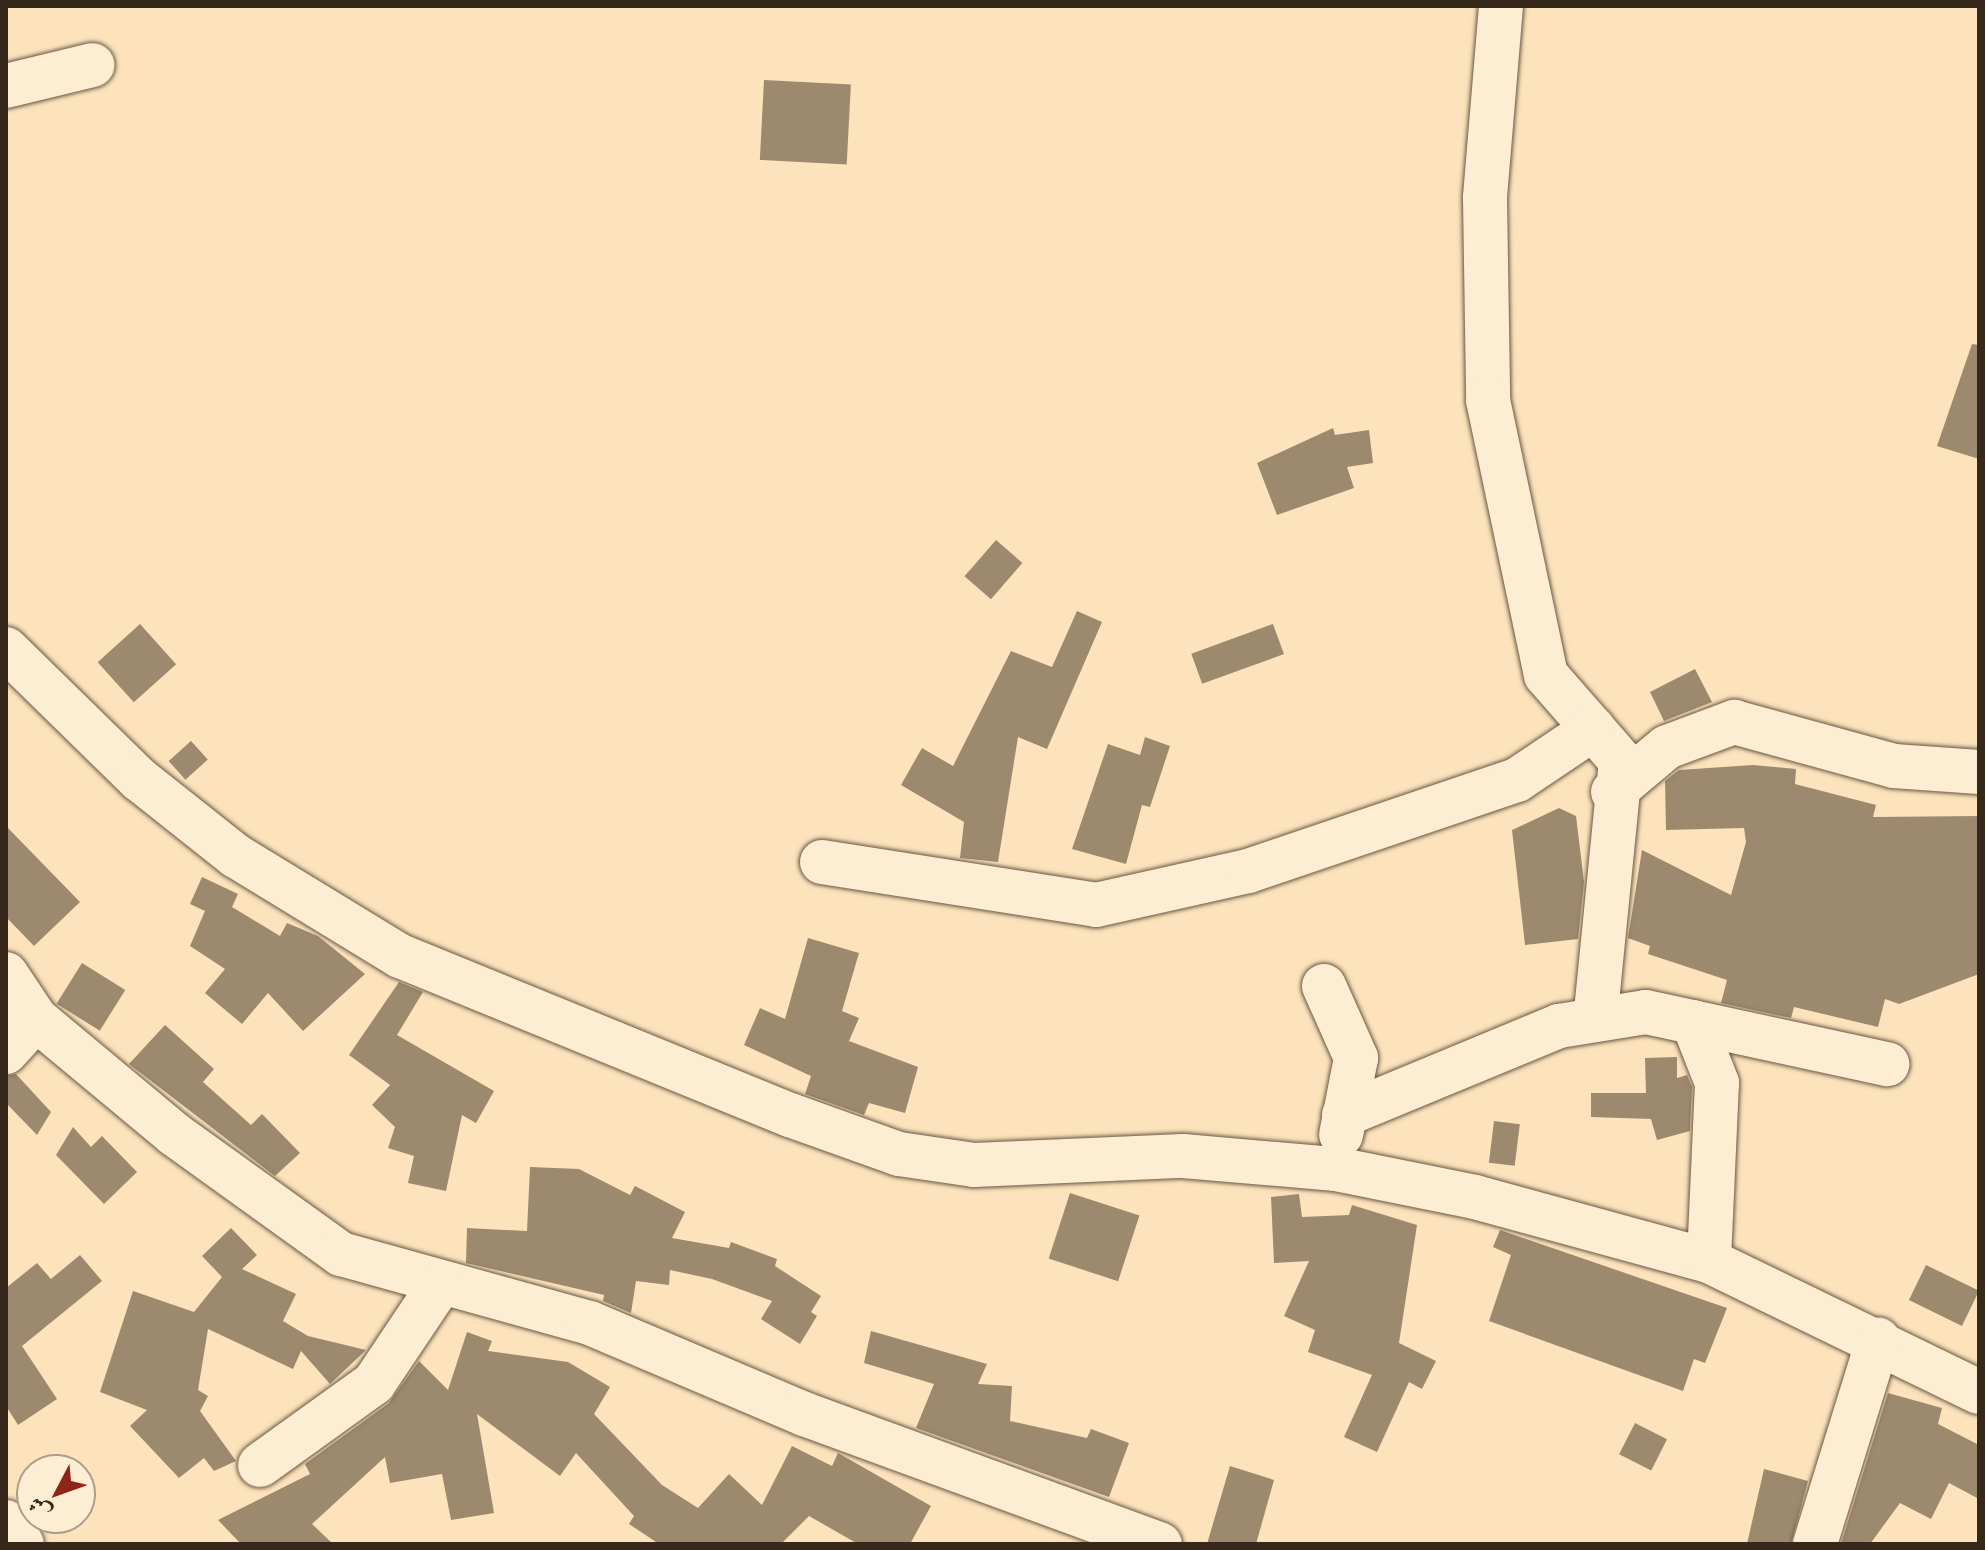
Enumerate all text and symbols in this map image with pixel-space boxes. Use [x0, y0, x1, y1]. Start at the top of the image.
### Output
north arrow [16, 1454, 96, 1534]
text: ش [20, 1490, 59, 1527]

